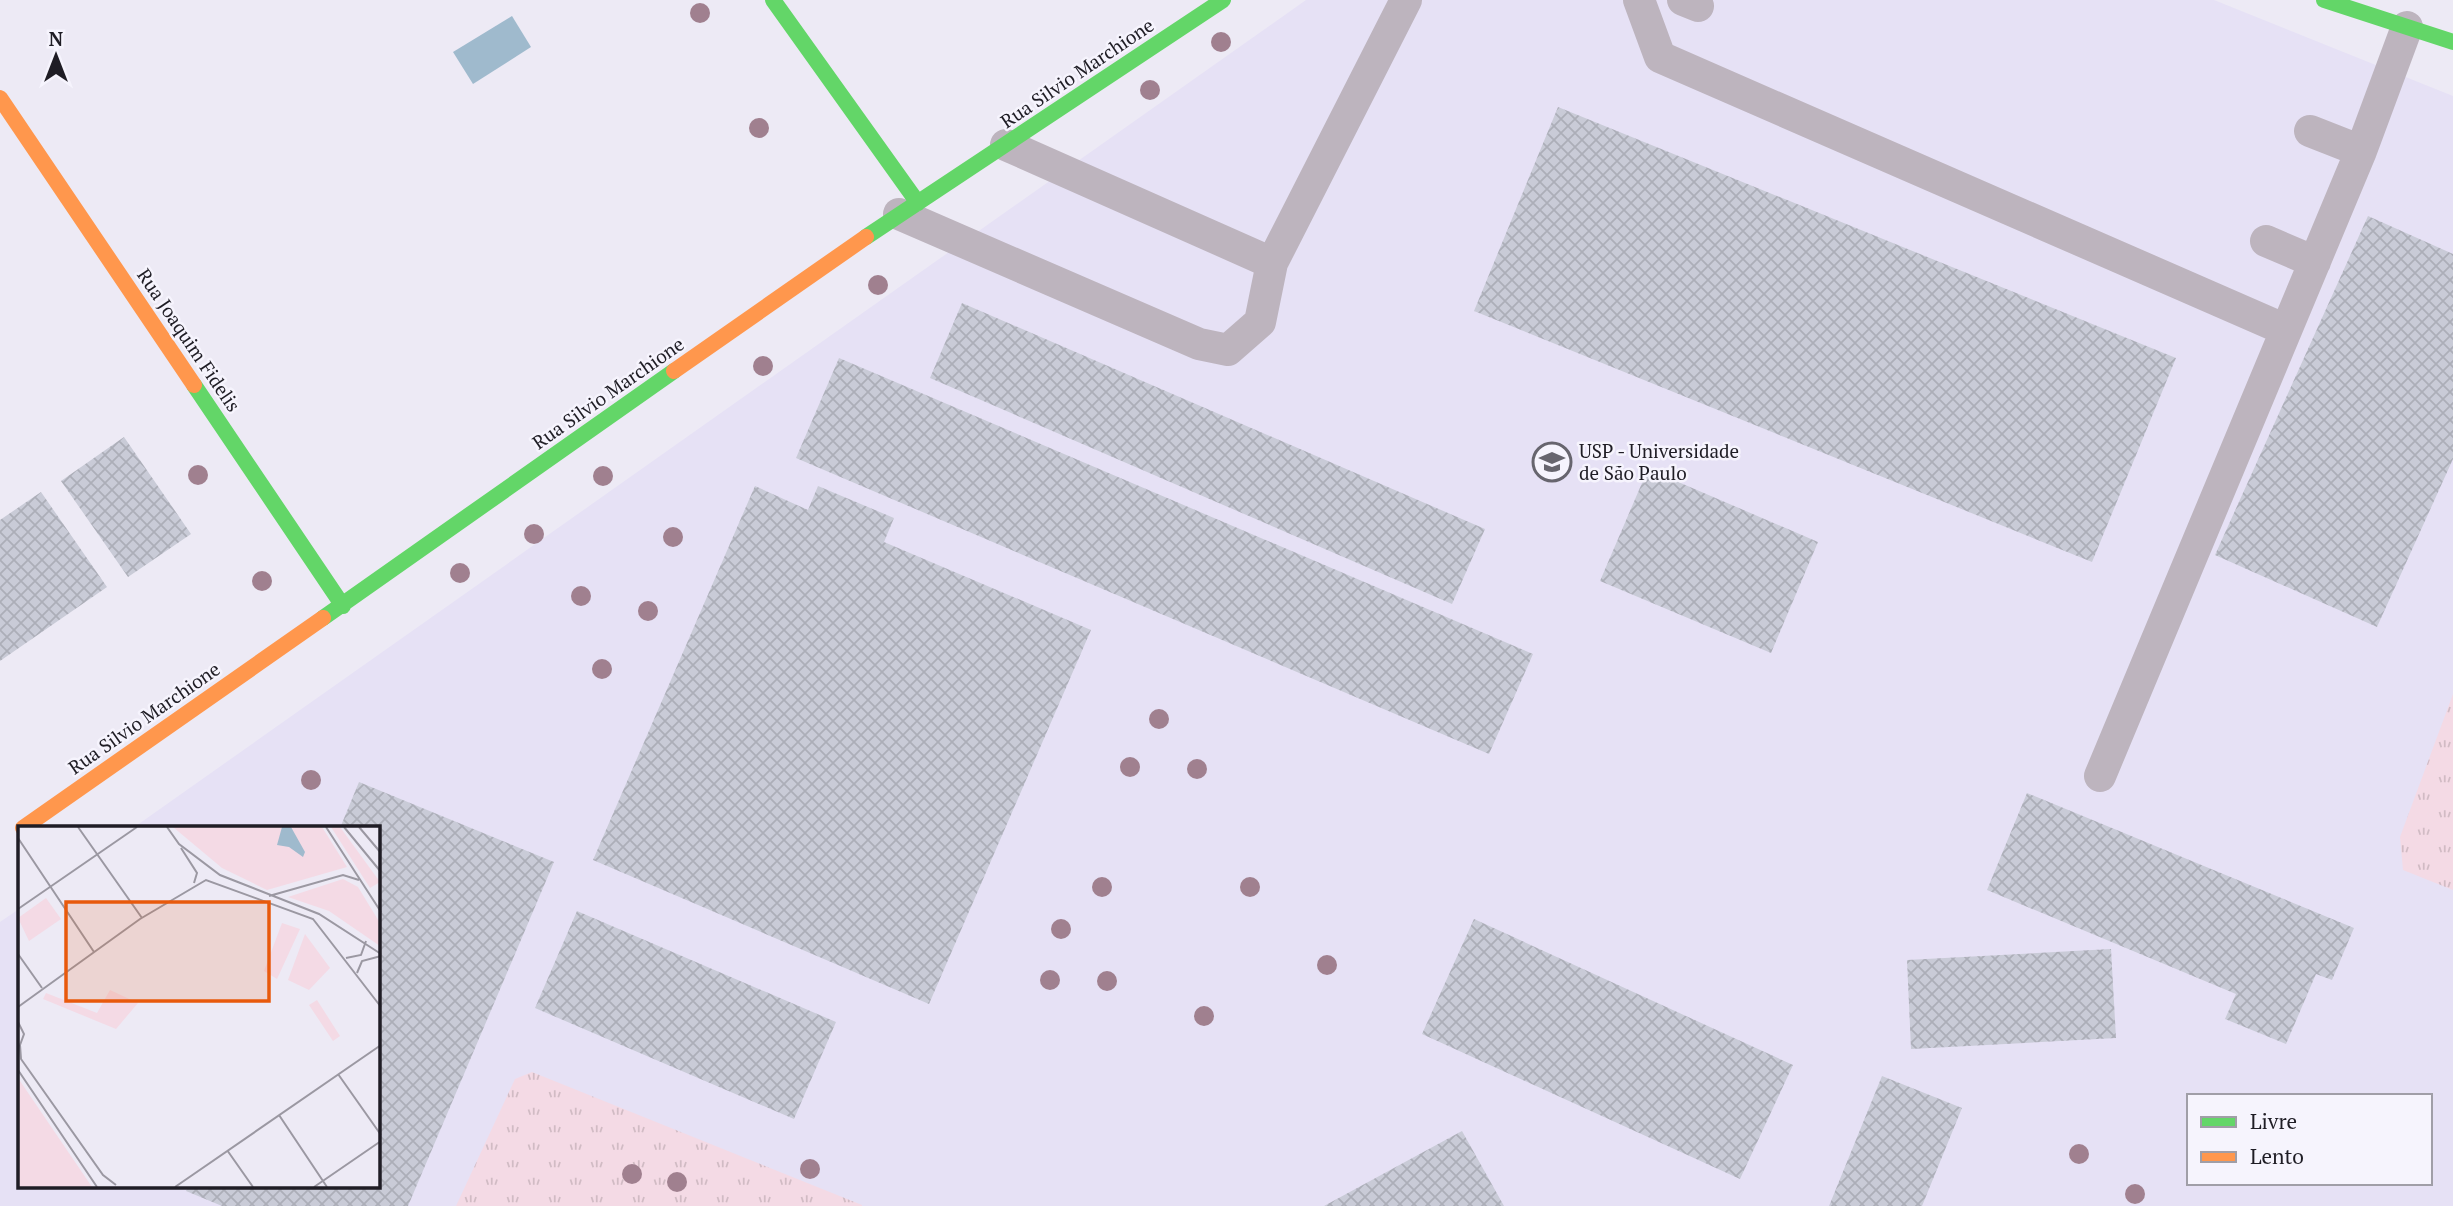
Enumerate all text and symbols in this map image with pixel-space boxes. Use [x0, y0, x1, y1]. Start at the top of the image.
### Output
street label: Rua Silvio Marchione [995, 12, 1158, 133]
north arrow [21, 21, 91, 91]
text: N [49, 26, 64, 51]
street label: Rua Joaquim Fidelis [132, 263, 247, 416]
street label: Rua Silvio Marchione [527, 331, 689, 454]
place label: USP - Universidade de São Paulo [1579, 438, 1739, 485]
school or university icon: USP - Universidade de São Paulo [1531, 441, 1573, 483]
street label: Rua Silvio Marchione [63, 656, 225, 779]
inset map [18, 826, 380, 1188]
legend [2187, 1094, 2432, 1185]
text: Livre [2250, 1107, 2297, 1135]
text: Lento [2250, 1142, 2304, 1170]

